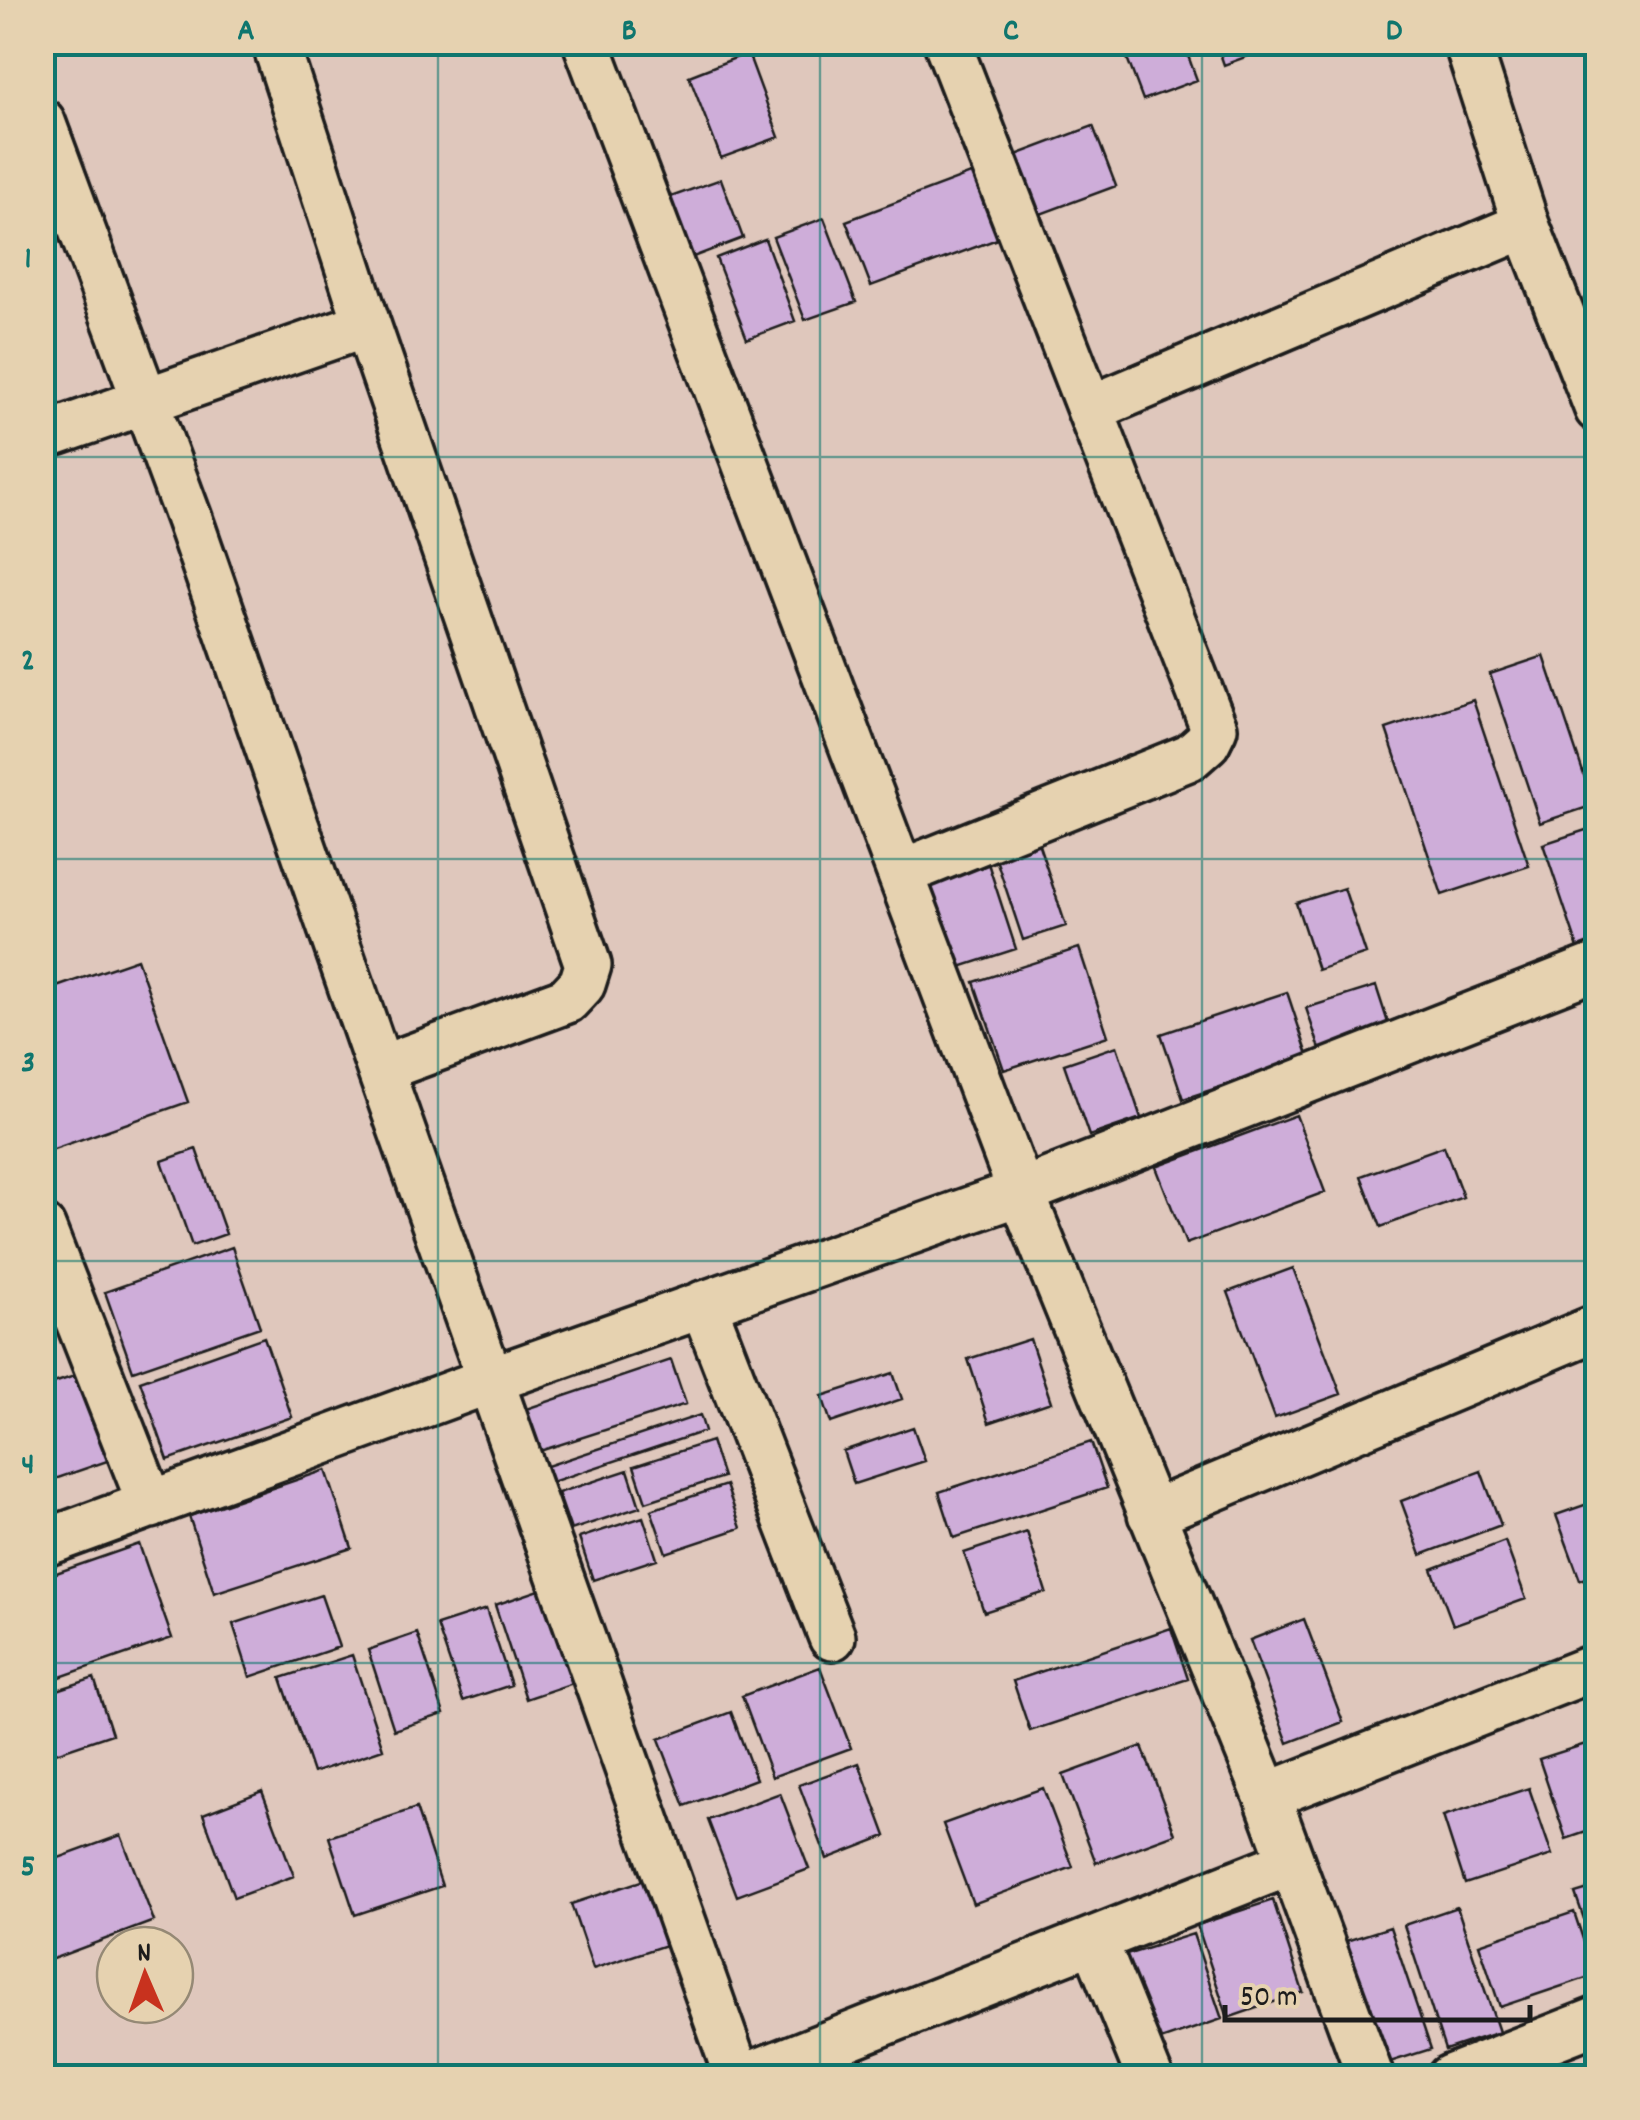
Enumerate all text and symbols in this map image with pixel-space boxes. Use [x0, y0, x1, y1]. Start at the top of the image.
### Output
text: A [237, 10, 255, 56]
text: B [621, 10, 637, 56]
text: C [1003, 10, 1019, 56]
text: D [1386, 10, 1403, 56]
text: 1 [24, 238, 32, 284]
text: 2 [21, 640, 35, 686]
text: 3 [21, 1042, 35, 1088]
text: 4 [21, 1444, 35, 1490]
text: 5 [21, 1846, 35, 1892]
north arrow [95, 1925, 195, 2025]
text: N [137, 1935, 152, 1975]
scale bar [1225, 1960, 1530, 2022]
text: 50 m [1240, 1978, 1298, 2021]

